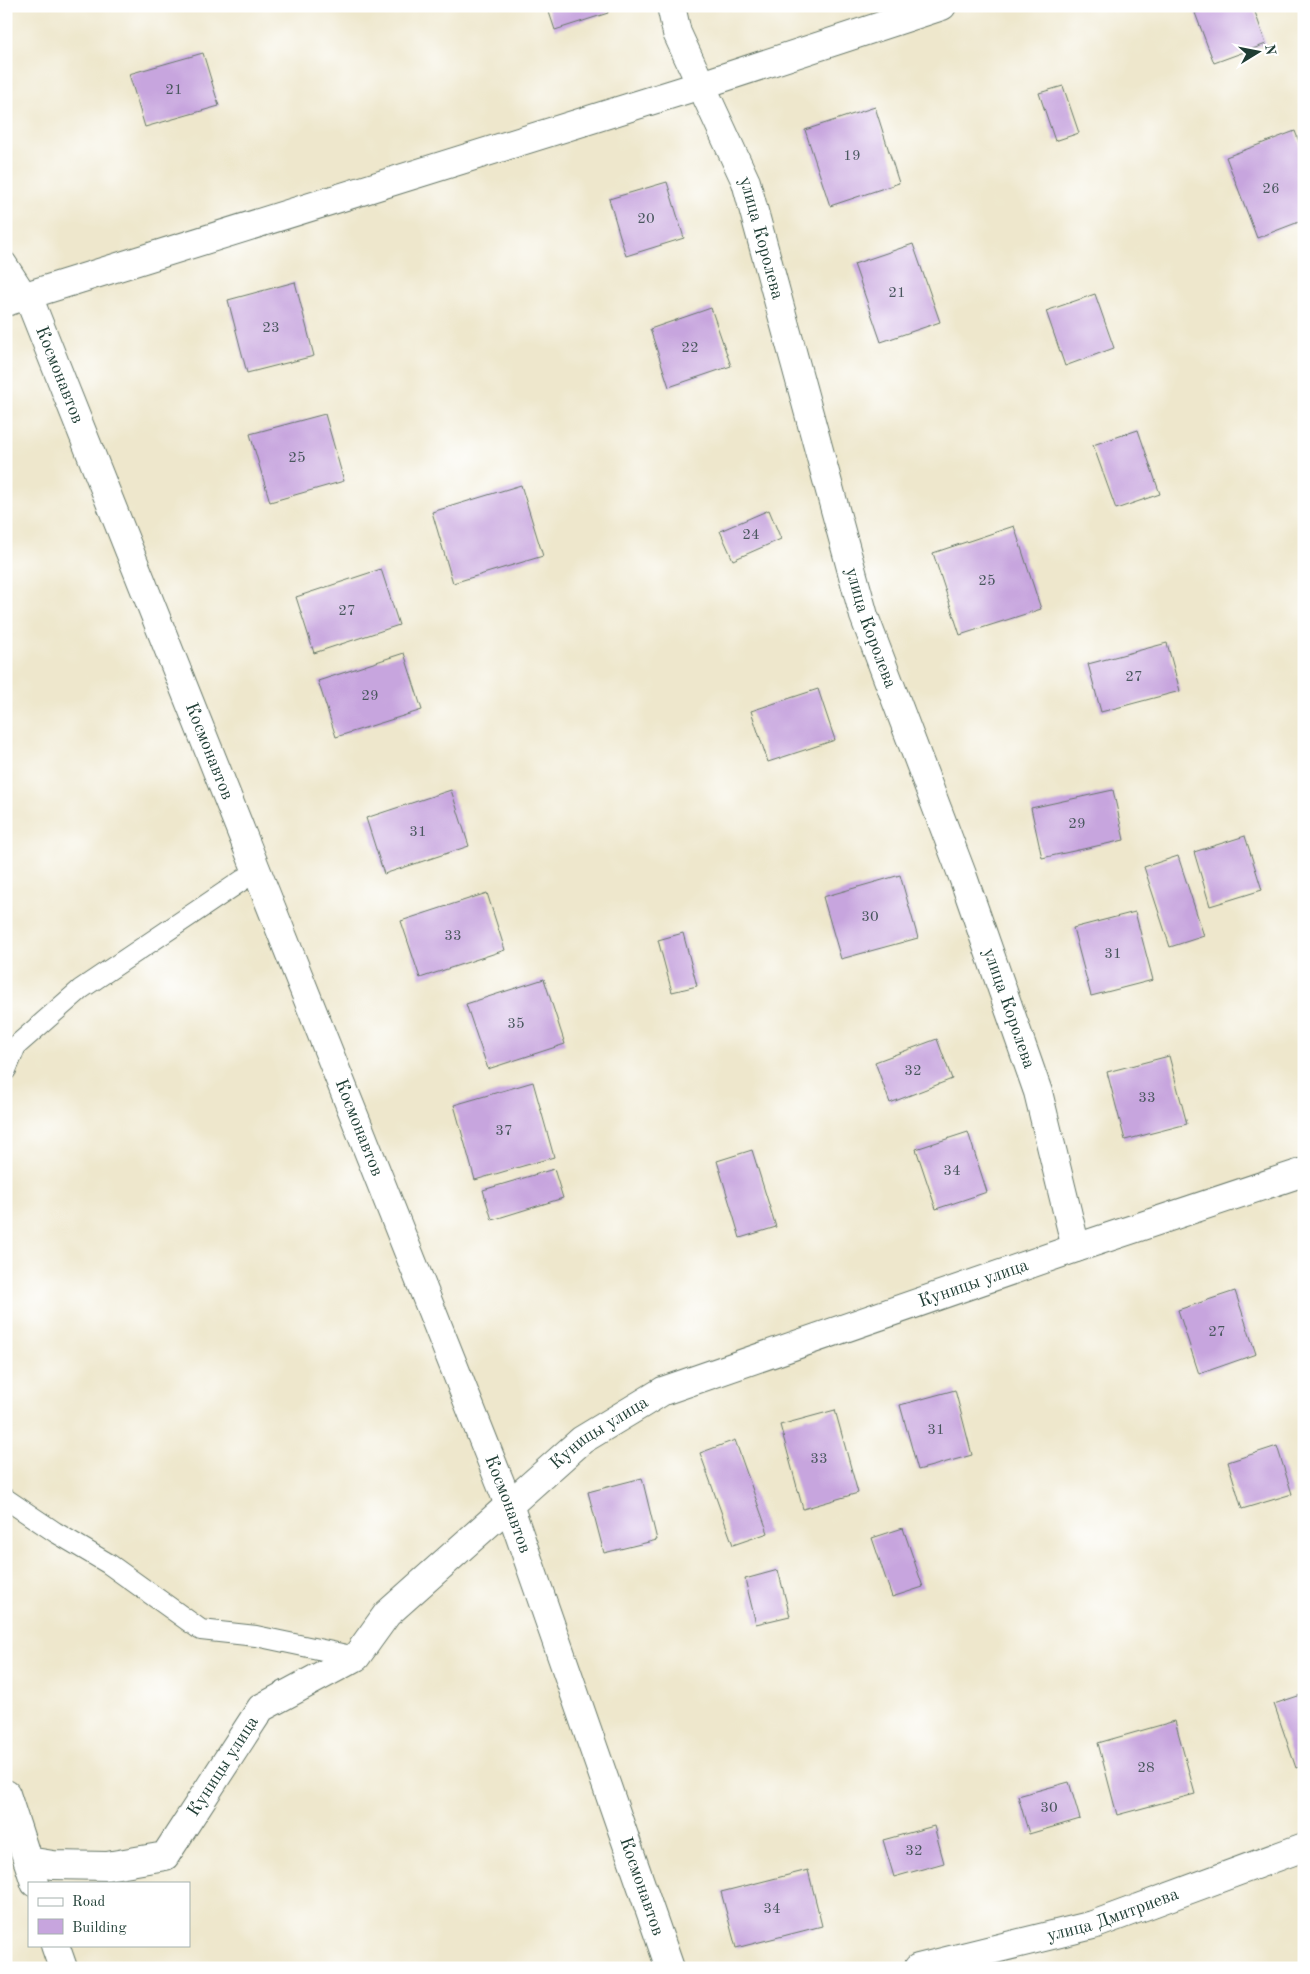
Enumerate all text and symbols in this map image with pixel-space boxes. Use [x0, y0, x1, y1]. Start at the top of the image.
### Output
north arrow [1232, 28, 1282, 78]
text: N [1262, 43, 1278, 57]
house number: 21 [165, 83, 183, 98]
house number: 19 [843, 149, 861, 164]
street label: улица Королева [736, 174, 787, 302]
house number: 26 [1262, 182, 1280, 197]
house number: 20 [637, 212, 655, 227]
house number: 21 [888, 286, 906, 301]
house number: 23 [262, 321, 280, 336]
street label: Космонавтов [32, 324, 87, 426]
house number: 22 [681, 341, 699, 356]
house number: 25 [288, 451, 306, 466]
house number: 24 [742, 528, 760, 543]
street label: улица Королева [842, 566, 900, 691]
house number: 25 [978, 574, 996, 589]
house number: 27 [338, 604, 356, 619]
house number: 27 [1125, 670, 1143, 685]
house number: 29 [361, 689, 379, 704]
street label: Космонавтов [182, 700, 236, 802]
house number: 29 [1068, 817, 1086, 832]
house number: 31 [409, 825, 427, 840]
house number: 30 [861, 910, 879, 925]
house number: 33 [444, 929, 462, 944]
street label: улица Королева [980, 946, 1038, 1071]
house number: 31 [1104, 947, 1122, 962]
house number: 35 [507, 1017, 525, 1032]
house number: 32 [904, 1064, 922, 1079]
street label: Космонавтов [332, 1077, 386, 1179]
house number: 33 [1138, 1091, 1156, 1106]
house number: 37 [495, 1124, 513, 1139]
house number: 34 [943, 1164, 961, 1179]
street label: Куницы улица [916, 1256, 1031, 1311]
house number: 27 [1208, 1325, 1226, 1340]
street label: Куницы улица [547, 1393, 652, 1473]
house number: 31 [927, 1423, 945, 1438]
house number: 33 [810, 1452, 828, 1467]
street label: Космонавтов [481, 1453, 534, 1555]
street label: Куницы улица [184, 1713, 262, 1820]
house number: 28 [1137, 1761, 1155, 1776]
house number: 30 [1040, 1801, 1058, 1816]
street label: Космонавтов [616, 1835, 667, 1938]
house number: 32 [905, 1844, 923, 1859]
legend [28, 1882, 190, 1946]
street label: улица Дмитриева [1045, 1885, 1181, 1945]
text: Road [72, 1895, 106, 1910]
house number: 34 [763, 1902, 781, 1917]
text: Building [72, 1921, 127, 1936]

